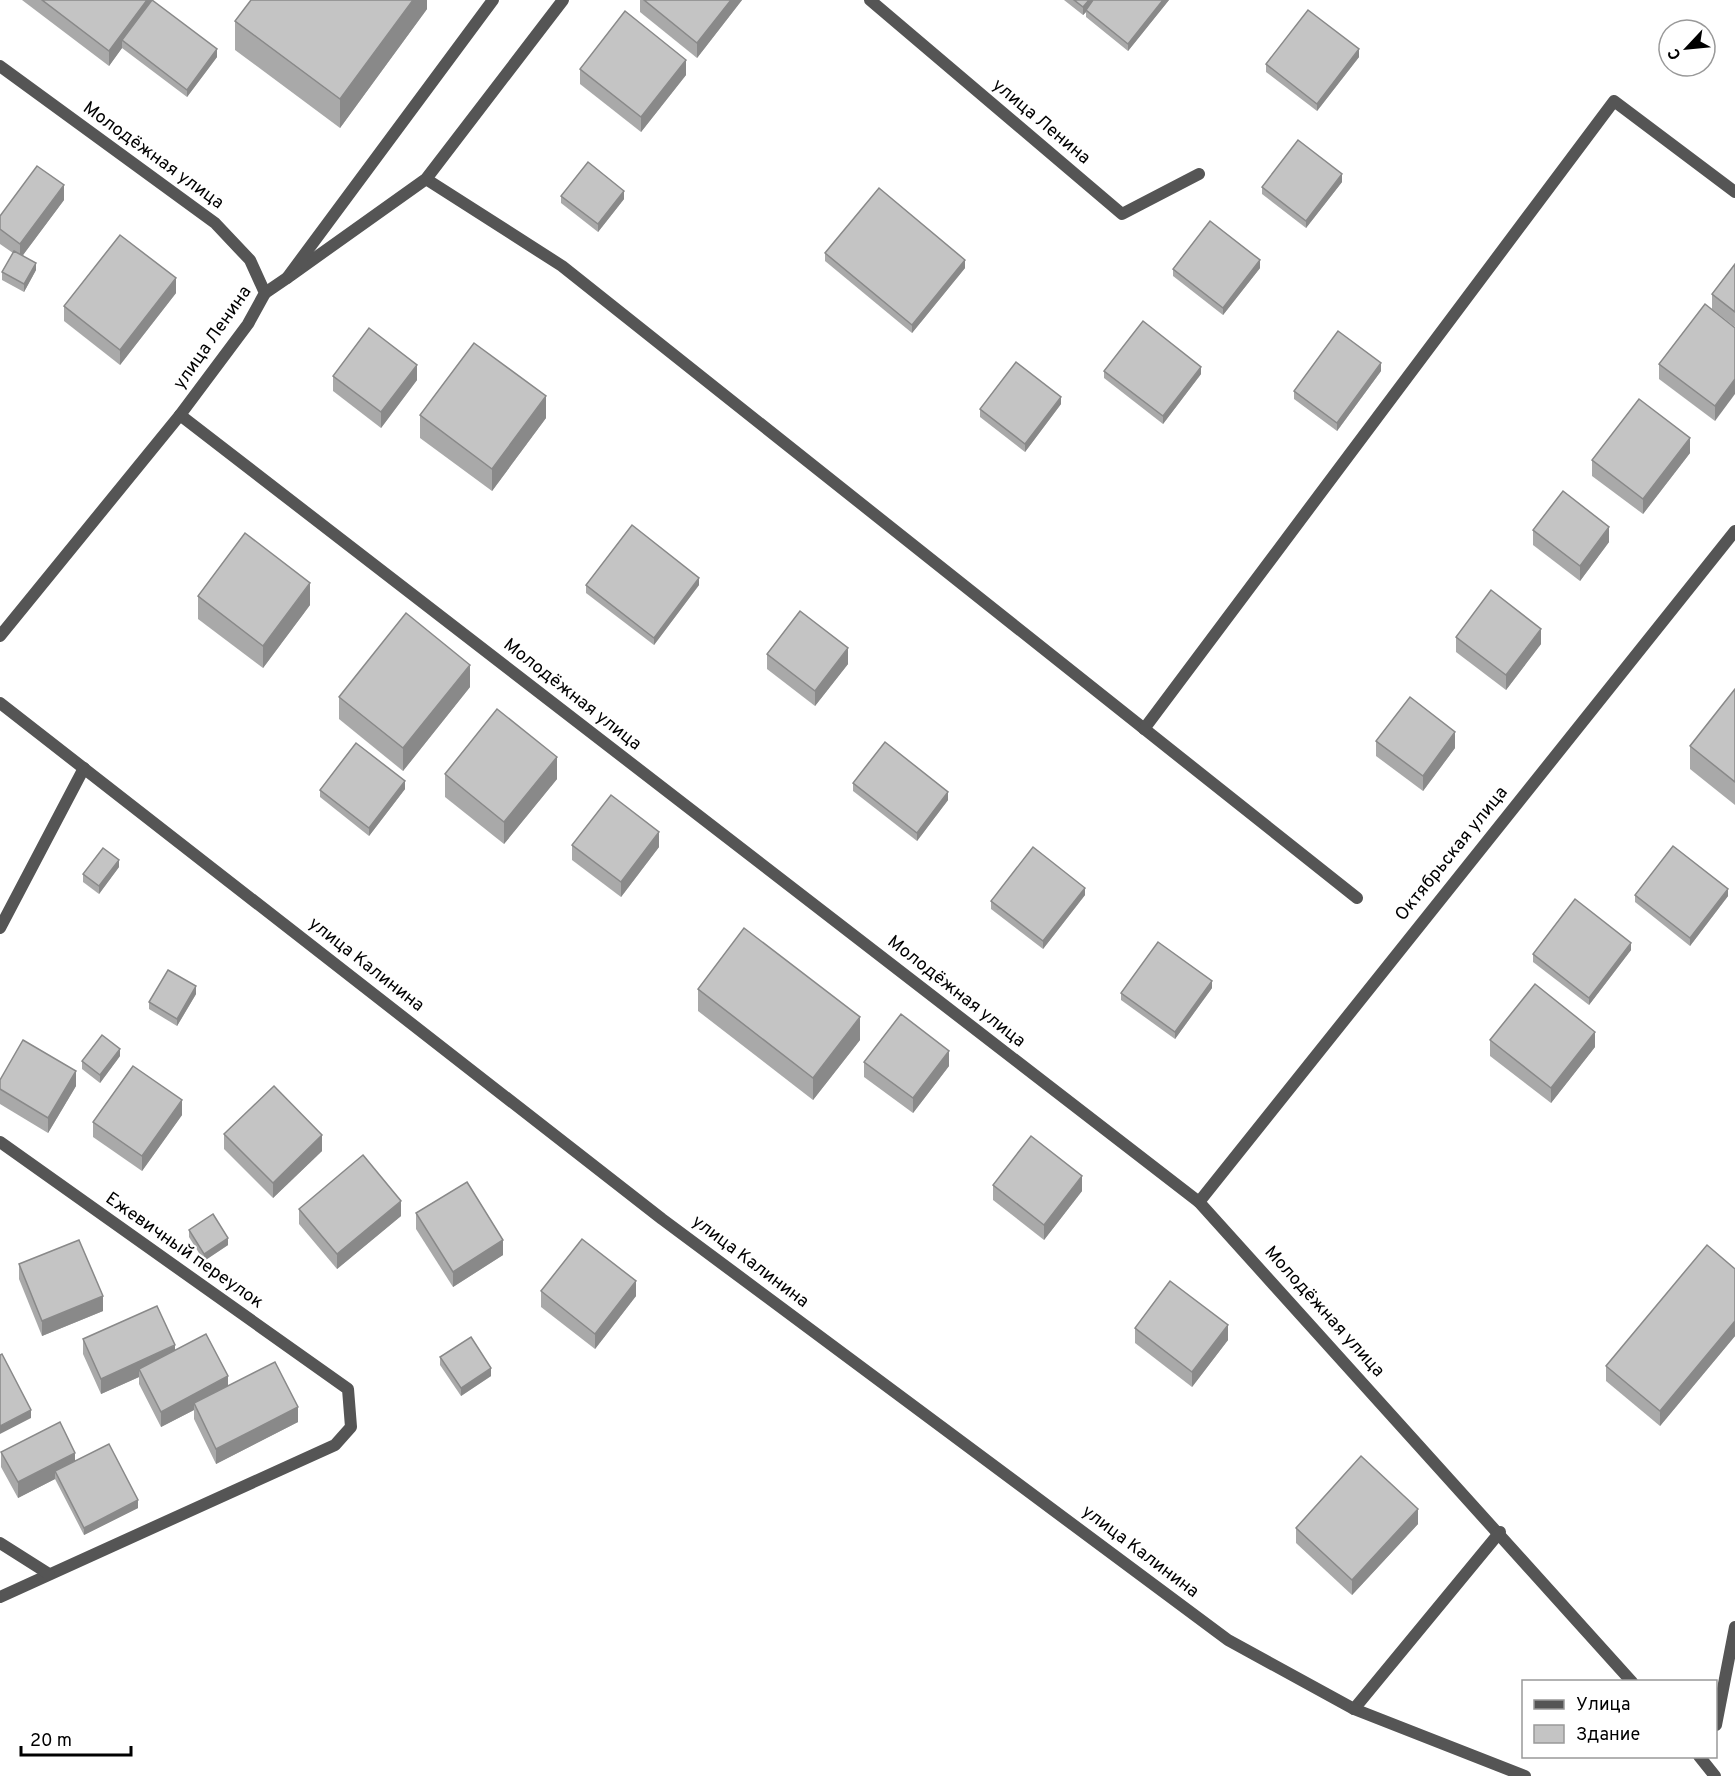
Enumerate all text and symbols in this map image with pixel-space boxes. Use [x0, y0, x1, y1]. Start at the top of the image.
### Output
north arrow [1657, 18, 1717, 78]
text: С [1664, 45, 1687, 63]
street label: улица Ленина [987, 74, 1095, 170]
street label: Молодёжная улица [78, 97, 228, 215]
street label: улица Ленина [169, 282, 257, 394]
street label: Молодёжная улица [498, 634, 646, 756]
street label: Октябрьская улица [1391, 782, 1513, 926]
street label: улица Калинина [303, 913, 429, 1017]
street label: Молодёжная улица [882, 931, 1030, 1053]
street label: Ежевичный переулок [101, 1188, 267, 1314]
street label: улица Калинина [687, 1210, 813, 1314]
street label: Молодёжная улица [1259, 1241, 1389, 1383]
street label: улица Калинина [1077, 1500, 1203, 1604]
legend [1522, 1680, 1717, 1758]
text: Улица [1576, 1694, 1630, 1717]
scale bar [21, 1719, 130, 1757]
text: Здание [1576, 1724, 1640, 1747]
text: 20 m [30, 1730, 72, 1753]

